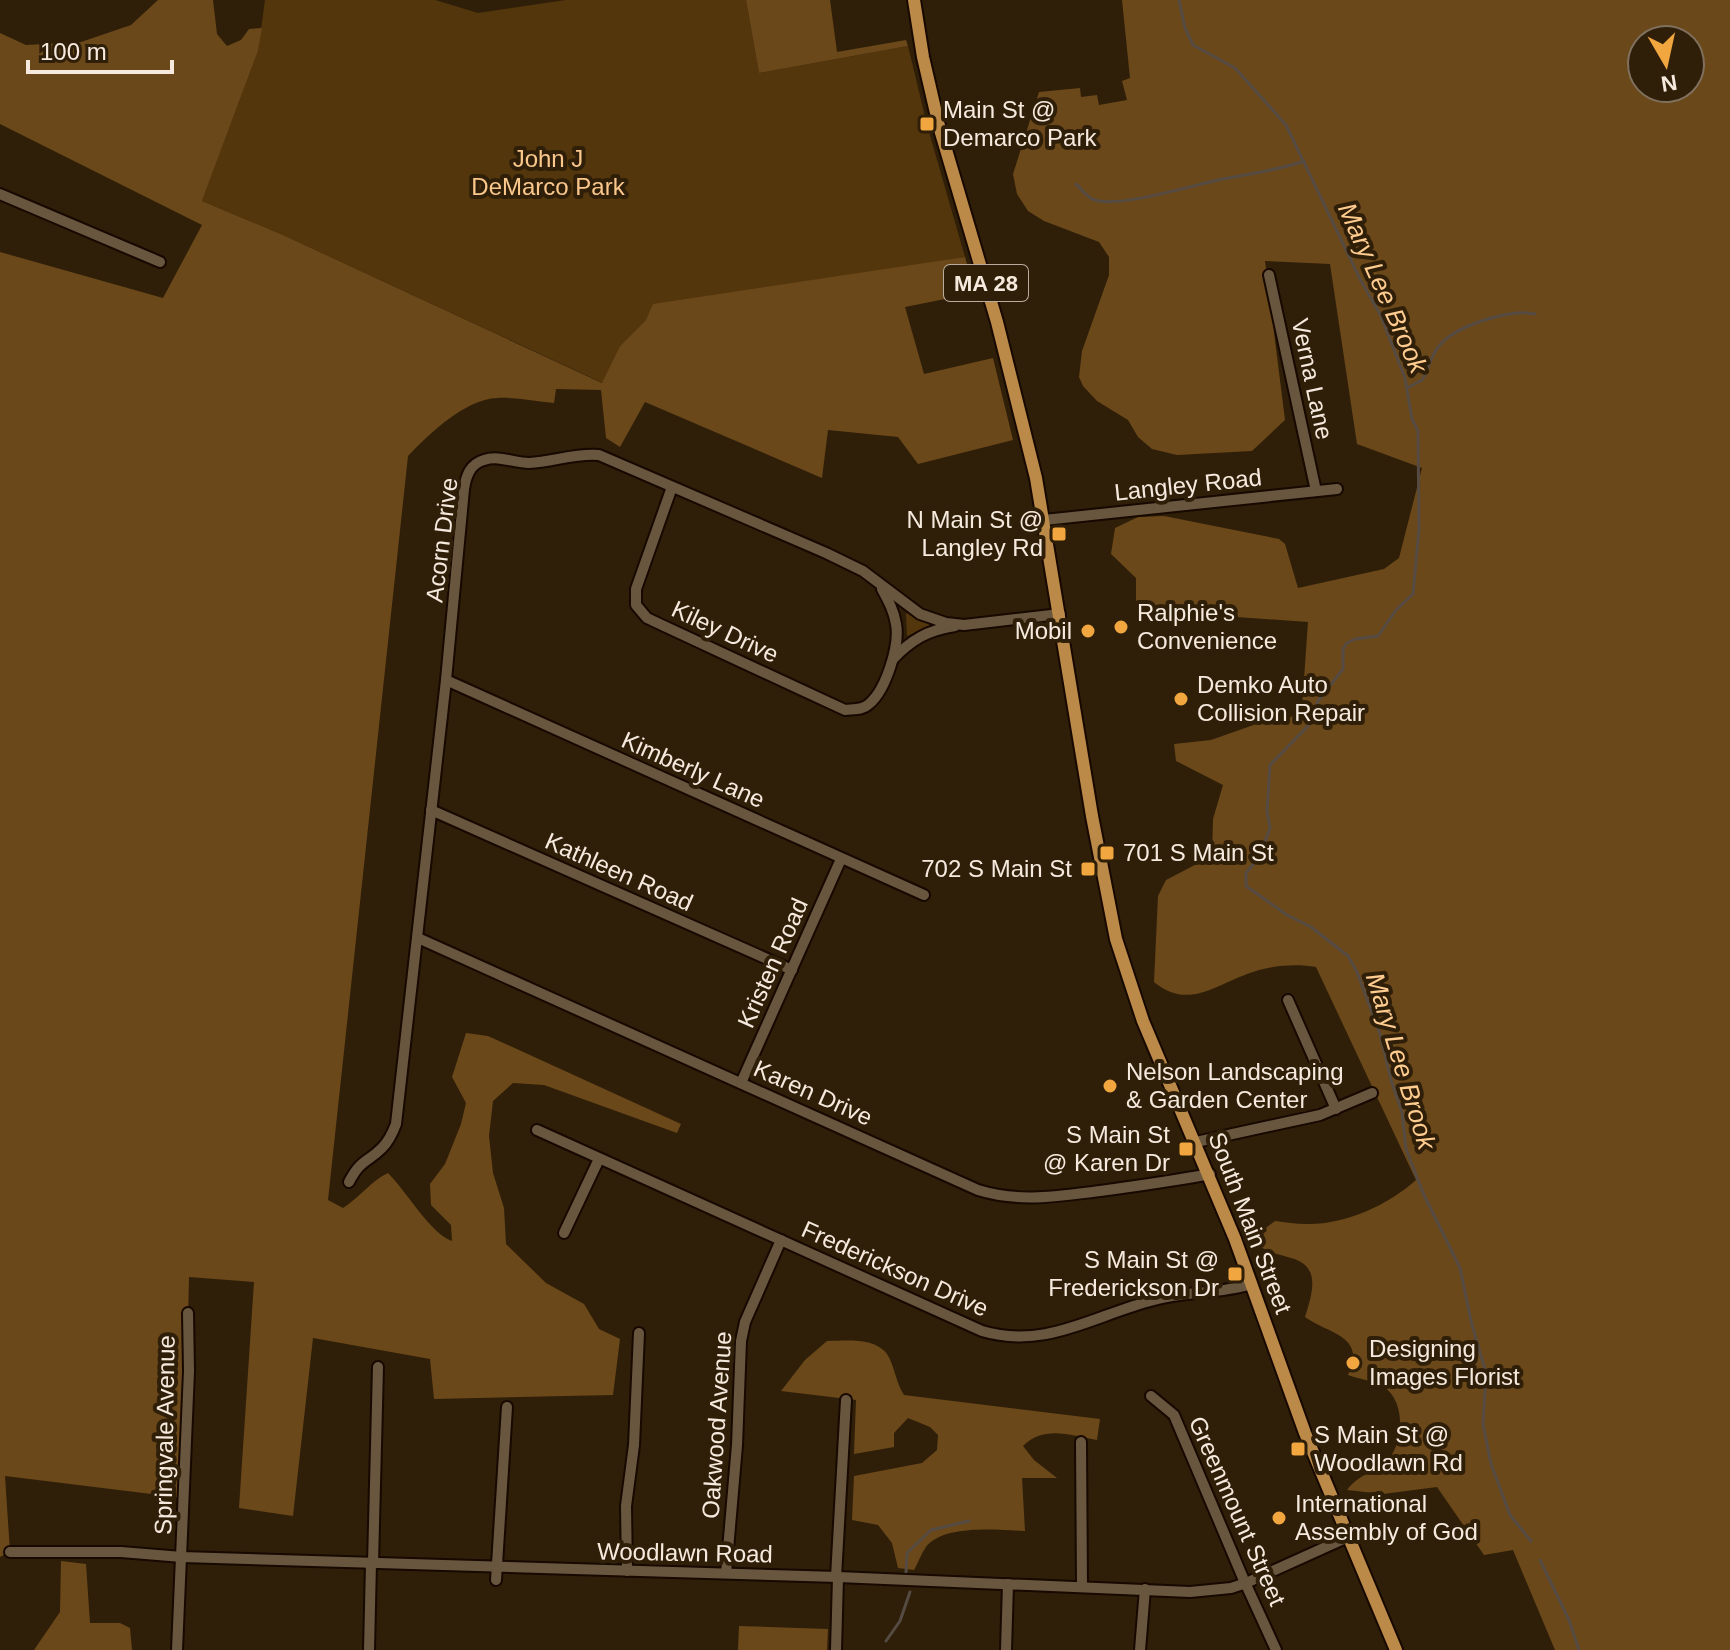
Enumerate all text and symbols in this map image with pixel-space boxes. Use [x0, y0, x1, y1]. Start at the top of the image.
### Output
scale bar [28, 24, 172, 74]
north arrow [1626, 24, 1706, 104]
text: 100 m [40, 38, 107, 65]
text: N [1659, 70, 1679, 97]
place label: Main St @ Demarco Park [943, 96, 1097, 151]
marker: Main St @ Demarco Park [918, 115, 936, 133]
park label: John J DeMarco Park [471, 145, 626, 200]
water label: Mary Lee Brook [1332, 198, 1435, 380]
road number: MA 28 [944, 265, 1028, 301]
street label: Verna Lane [1287, 316, 1338, 442]
street label: Langley Road [1113, 463, 1263, 506]
street label: Acorn Drive [420, 476, 463, 604]
place label: N Main St @ Langley Rd [907, 506, 1043, 561]
marker: N Main St @ Langley Rd [1050, 525, 1068, 543]
street label: Kiley Drive [668, 595, 783, 668]
place label: Ralphie's Convenience [1137, 599, 1277, 654]
place label: Mobil [1015, 617, 1072, 644]
marker: Ralphie's Convenience [1112, 618, 1130, 636]
marker: Mobil [1079, 622, 1097, 640]
place label: Demko Auto Collision Repair [1197, 671, 1365, 726]
marker: Demko Auto Collision Repair [1172, 690, 1190, 708]
street label: Kimberly Lane [618, 726, 769, 813]
street label: Kathleen Road [541, 827, 697, 916]
place label: 701 S Main St [1123, 839, 1274, 866]
marker: 701 S Main St [1098, 844, 1116, 862]
place label: 702 S Main St [921, 855, 1072, 882]
marker: 702 S Main St [1079, 860, 1097, 878]
street label: Kristen Road [732, 894, 813, 1032]
water label: Mary Lee Brook [1360, 969, 1443, 1155]
street label: Karen Drive [750, 1054, 877, 1131]
place label: Nelson Landscaping & Garden Center [1126, 1058, 1344, 1113]
marker: Nelson Landscaping & Garden Center [1101, 1077, 1119, 1095]
place label: S Main St @ Karen Dr [1043, 1121, 1170, 1176]
street label: South Main Street [1203, 1128, 1298, 1318]
marker: S Main St @ Karen Dr [1177, 1140, 1195, 1158]
street label: Frederickson Drive [798, 1215, 993, 1322]
place label: S Main St @ Frederickson Dr [1048, 1246, 1219, 1301]
marker: S Main St @ Frederickson Dr [1226, 1265, 1244, 1283]
street label: Oakwood Avenue [696, 1330, 737, 1520]
street label: Springvale Avenue [149, 1335, 180, 1535]
place label: Designing Images Florist [1369, 1335, 1520, 1390]
marker: Designing Images Florist [1344, 1354, 1362, 1372]
street label: Greenmount Street [1184, 1412, 1291, 1610]
place label: S Main St @ Woodlawn Rd [1314, 1421, 1463, 1476]
marker: S Main St @ Woodlawn Rd [1289, 1440, 1307, 1458]
place label: International Assembly of God [1295, 1490, 1478, 1545]
marker: International Assembly of God [1270, 1509, 1288, 1527]
street label: Woodlawn Road [597, 1537, 773, 1568]

